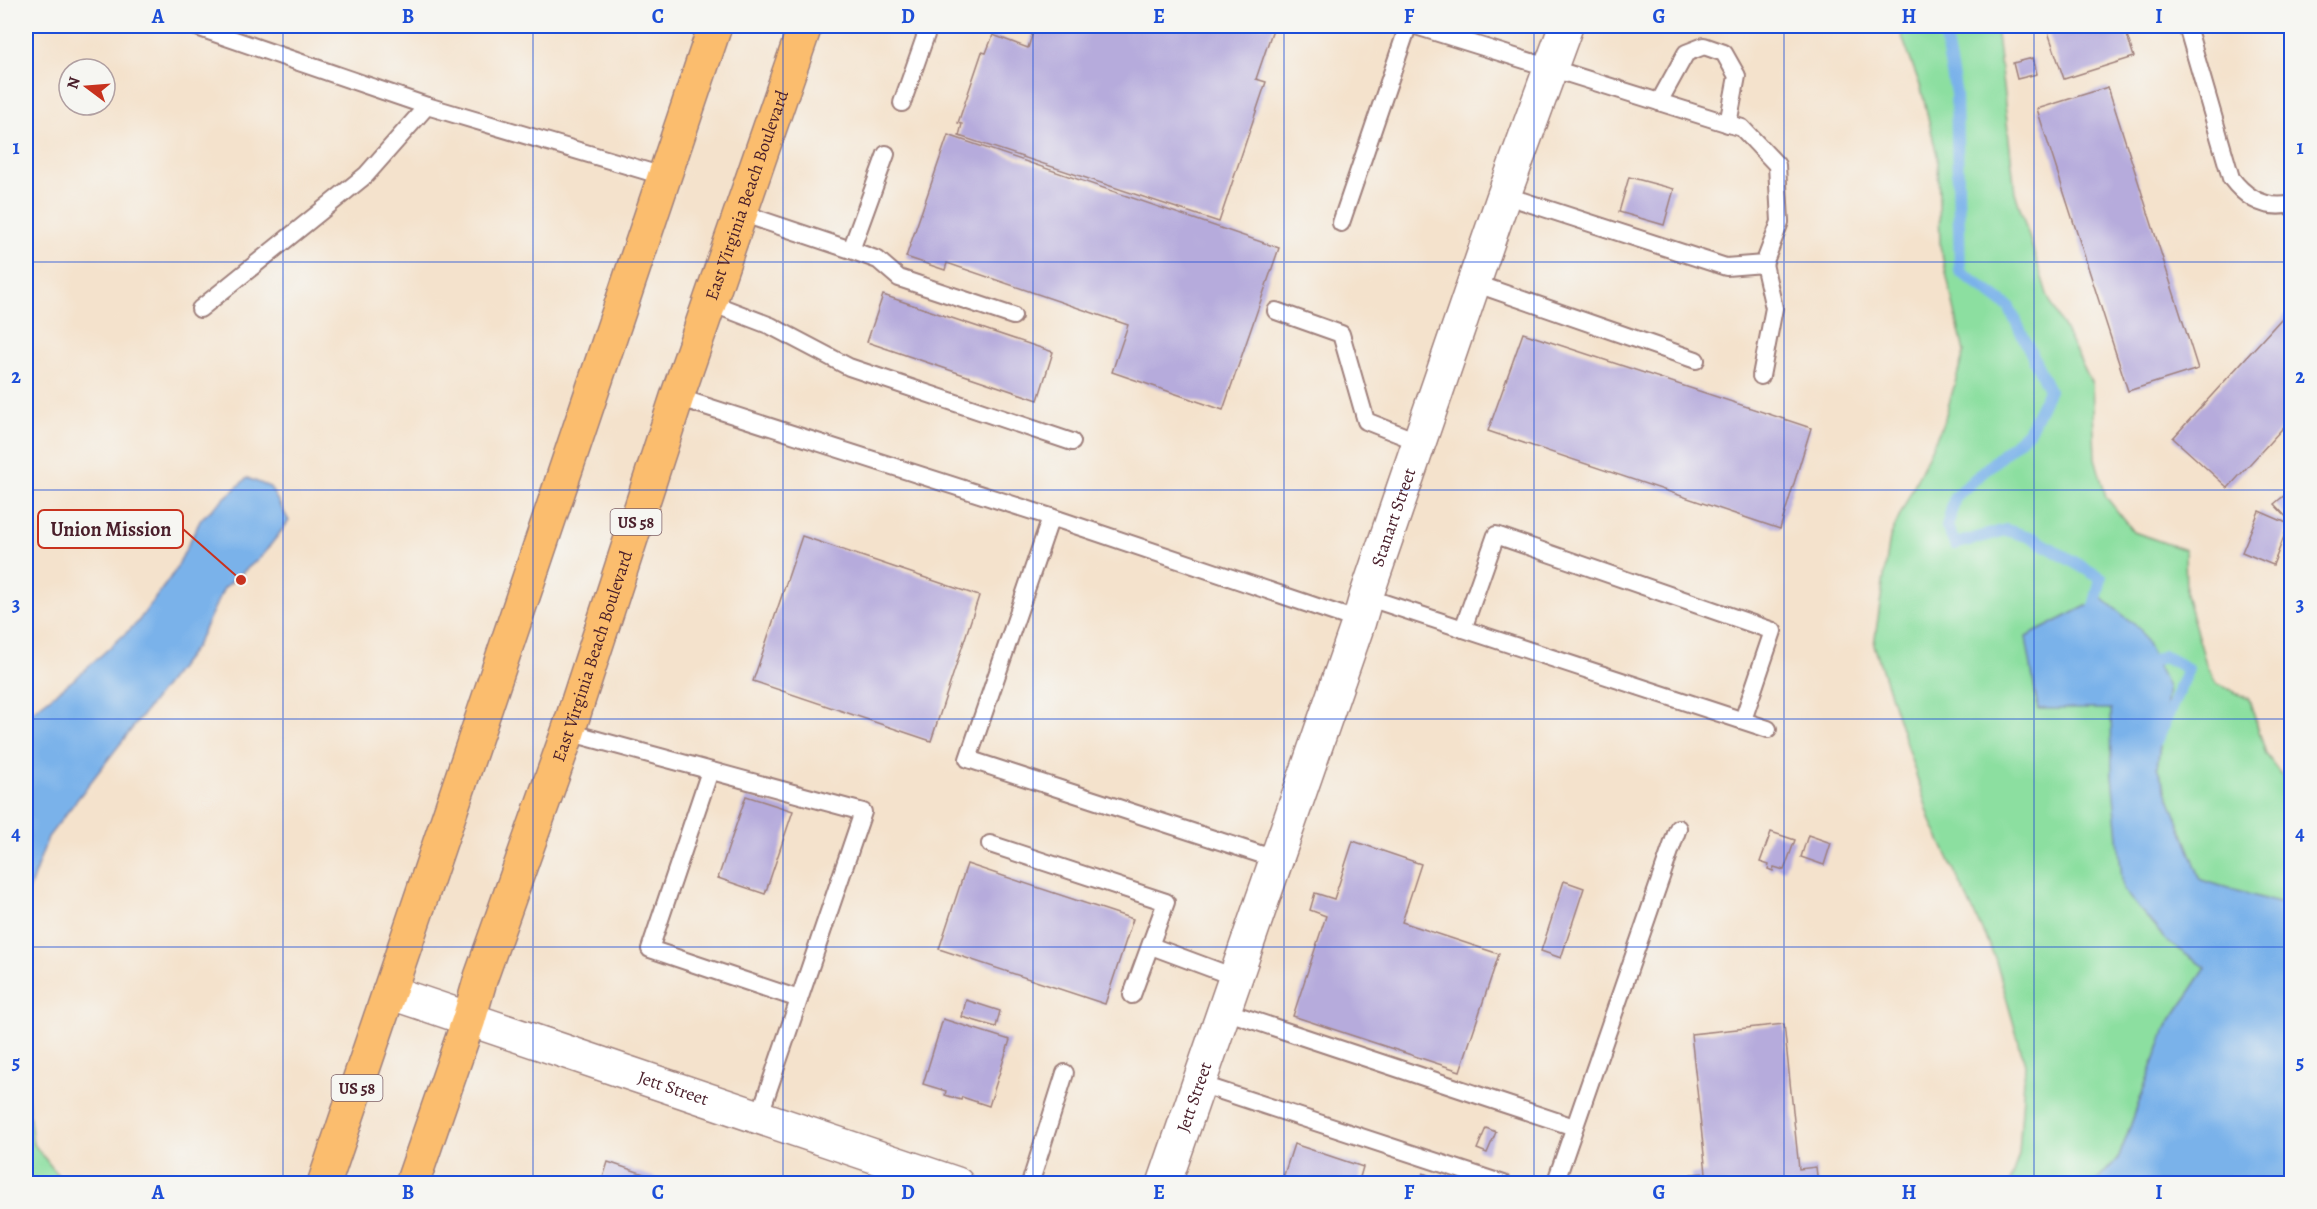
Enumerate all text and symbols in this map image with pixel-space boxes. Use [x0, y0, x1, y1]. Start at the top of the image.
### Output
text: A [151, 3, 165, 30]
text: B [402, 3, 414, 30]
text: C [652, 3, 664, 30]
text: D [901, 3, 915, 30]
text: E [1153, 3, 1165, 30]
text: F [1404, 3, 1415, 30]
text: G [1652, 3, 1666, 30]
text: H [1902, 3, 1917, 30]
text: I [2155, 3, 2163, 30]
north arrow [57, 57, 117, 117]
text: N [61, 74, 86, 92]
street label: East Virginia Beach Boulevard [699, 87, 794, 304]
text: 1 [12, 134, 20, 161]
text: 1 [2296, 134, 2304, 161]
text: 2 [11, 363, 21, 390]
text: 2 [2295, 363, 2305, 390]
street label: Stanart Street [1365, 465, 1421, 570]
road number: US 58 [610, 509, 662, 535]
callout: Union Mission [38, 510, 183, 548]
text: Union Mission [50, 516, 172, 543]
street label: East Virginia Beach Boulevard [546, 547, 638, 765]
text: 3 [12, 591, 20, 618]
text: 3 [2296, 591, 2304, 618]
text: 4 [11, 820, 21, 847]
text: 4 [2295, 820, 2305, 847]
text: 5 [12, 1049, 20, 1076]
text: 5 [2296, 1049, 2304, 1076]
street label: Jett Street [1171, 1059, 1217, 1136]
street label: Jett Street [635, 1065, 712, 1111]
road number: US 58 [332, 1075, 382, 1101]
text: A [151, 1179, 165, 1206]
text: B [402, 1179, 414, 1206]
text: C [652, 1179, 664, 1206]
text: D [901, 1179, 915, 1206]
text: E [1153, 1179, 1165, 1206]
text: F [1404, 1179, 1415, 1206]
text: G [1652, 1179, 1666, 1206]
text: H [1902, 1179, 1917, 1206]
text: I [2155, 1179, 2163, 1206]

